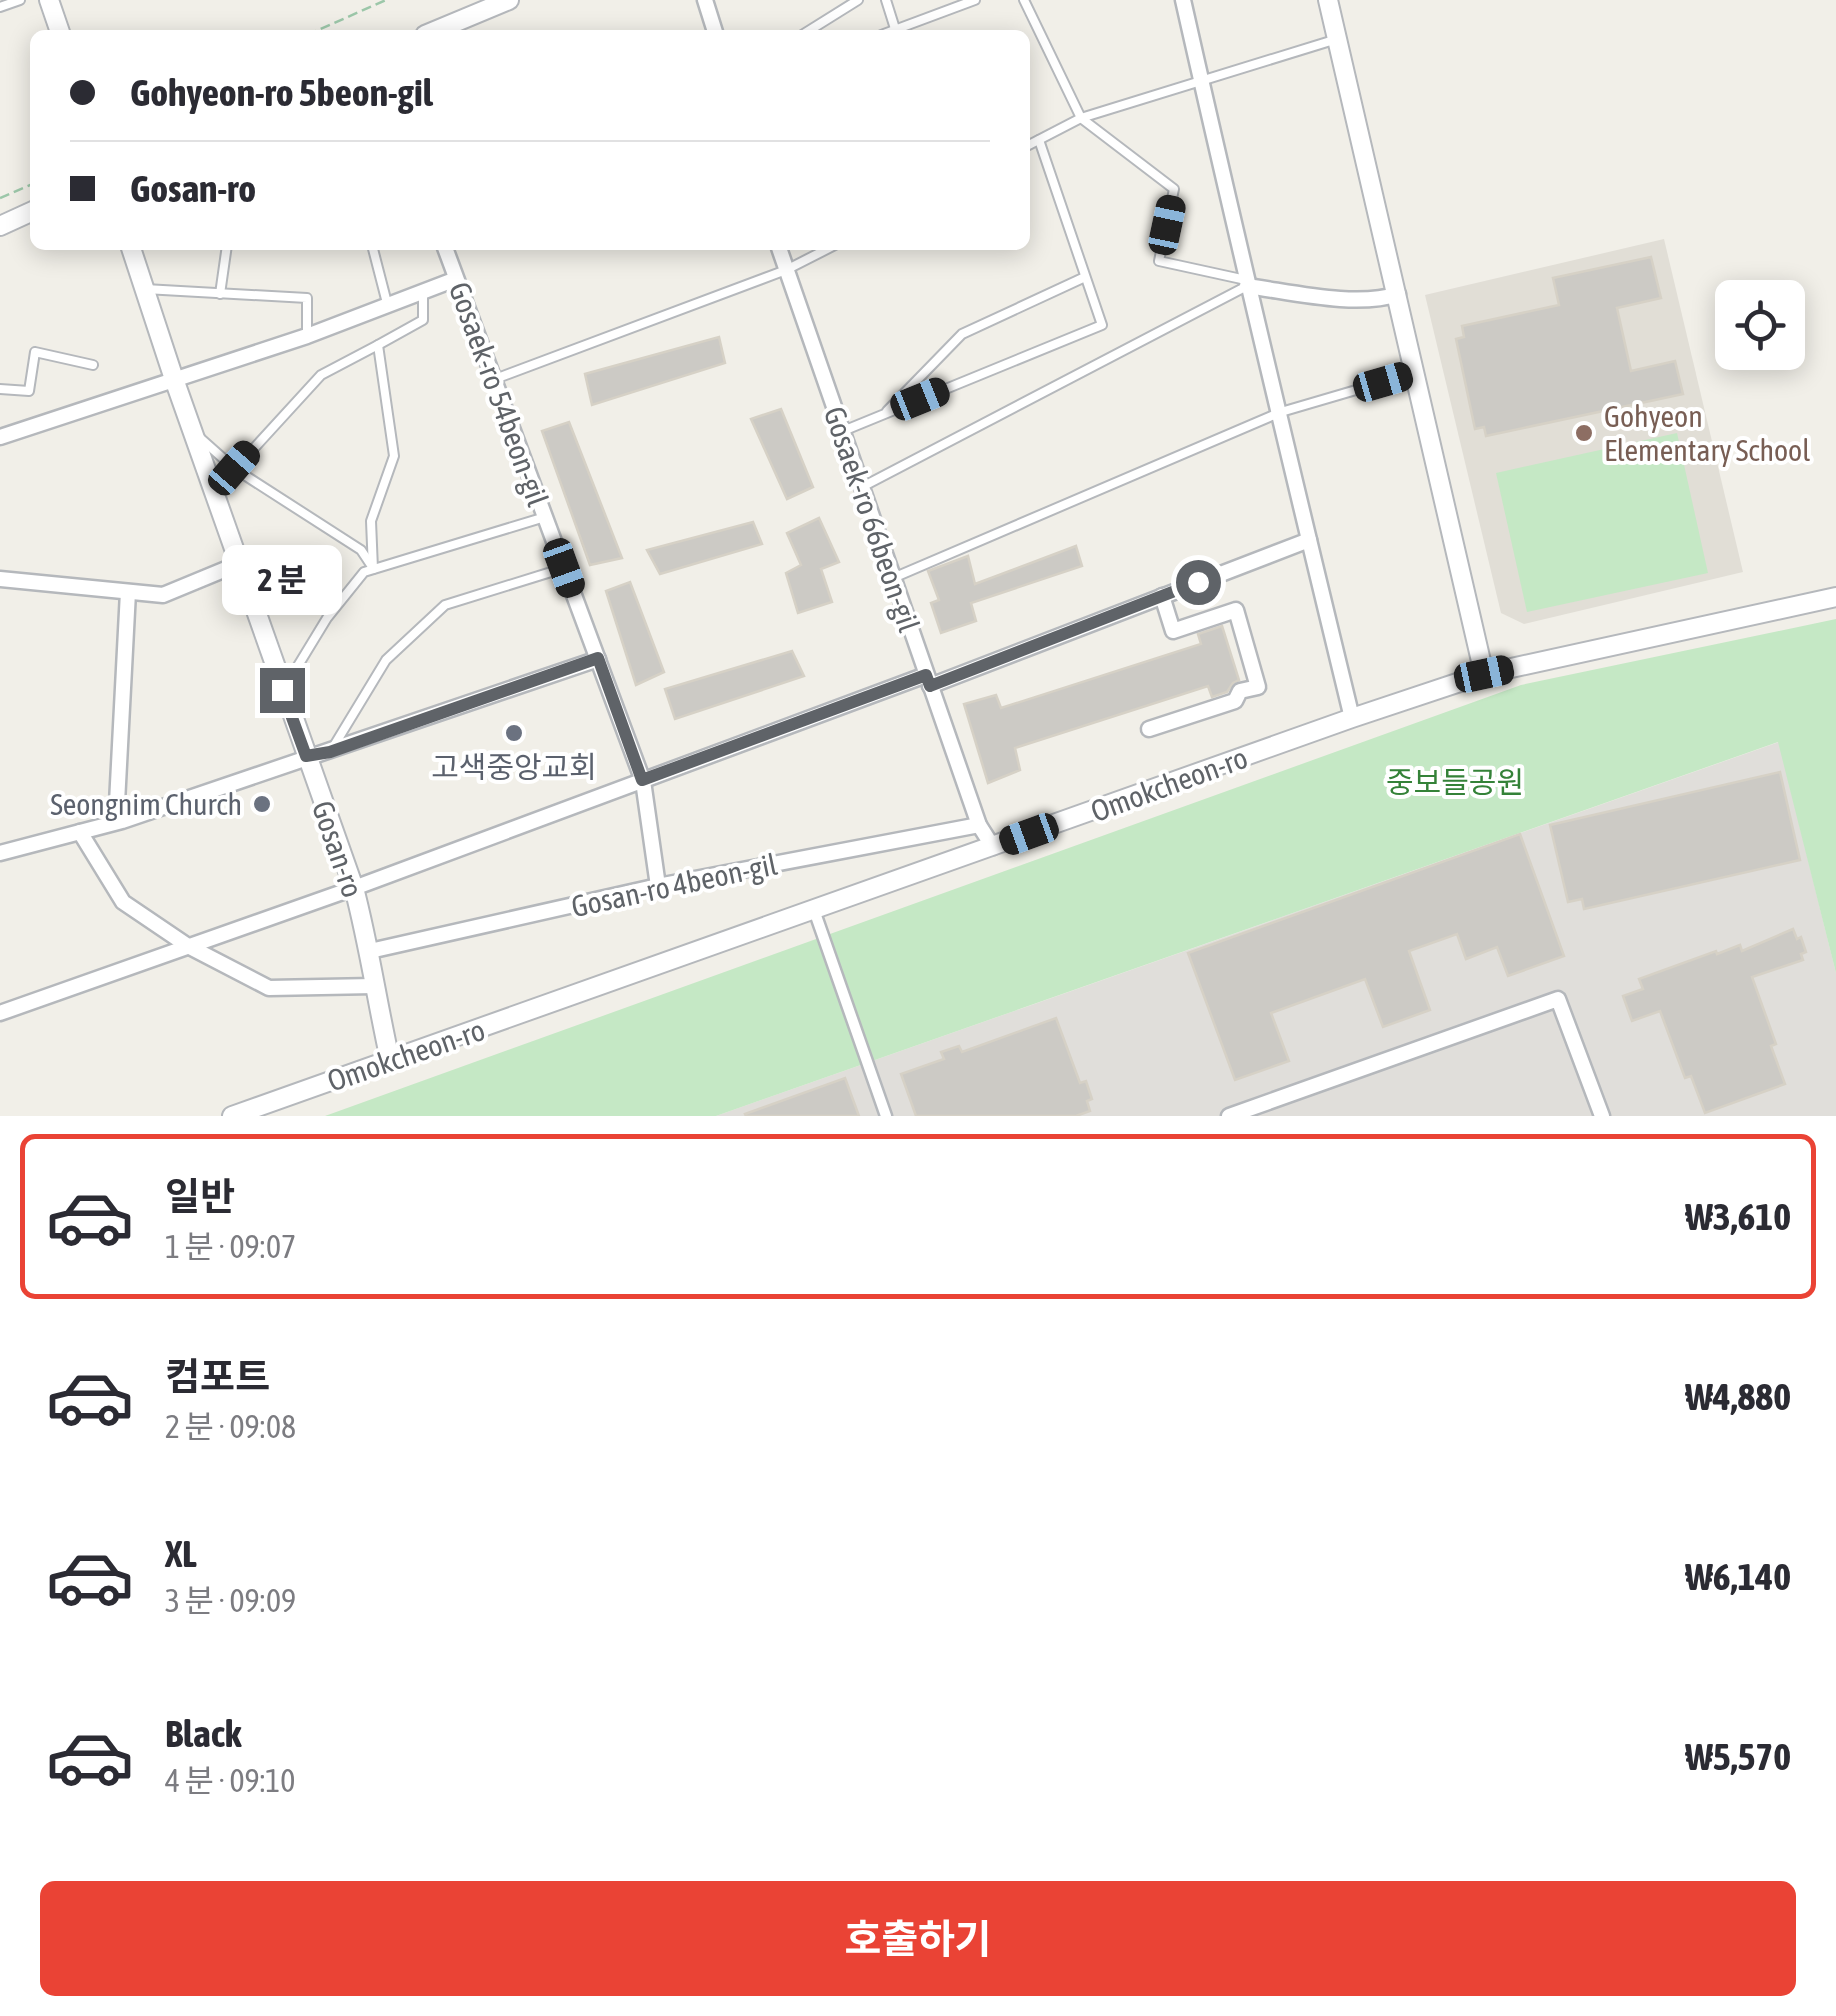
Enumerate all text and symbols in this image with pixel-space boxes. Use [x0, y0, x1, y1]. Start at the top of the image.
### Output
text: Gohyeon-ro 5beon-gil [130, 71, 433, 114]
text: Gosan-ro [130, 167, 256, 210]
car [1146, 193, 1188, 257]
street label: Gosaek-ro 54beon-gil [443, 277, 555, 511]
map controls [1715, 280, 1805, 370]
button: locate [1715, 280, 1805, 370]
car [1350, 359, 1416, 405]
car [887, 374, 953, 424]
place label: Gohyeon Elementary School [1604, 399, 1810, 467]
street label: Gosaek-ro 66beon-gil [818, 402, 926, 636]
marker: Gohyeon Elementary School [1573, 422, 1595, 444]
car [203, 436, 265, 500]
car [540, 535, 588, 601]
callout: 2 분 [222, 545, 342, 615]
route start [1176, 560, 1221, 605]
text: 2 분 [258, 561, 306, 598]
car [1452, 653, 1516, 695]
route end [260, 668, 305, 713]
marker: 고색중앙교회 [503, 722, 525, 744]
street label: Omokcheon-ro [1086, 740, 1252, 828]
place label: 고색중앙교회 [431, 750, 597, 784]
park label: 중보들공원 [1386, 765, 1524, 799]
place label: Seongnim Church [50, 787, 242, 821]
marker: Seongnim Church [251, 793, 273, 815]
street label: Gosan-ro [306, 796, 370, 902]
car [996, 810, 1062, 858]
street label: Gosan-ro 4beon-gil [568, 847, 780, 923]
street label: Omokcheon-ro [323, 1012, 489, 1098]
icon: car [45, 1172, 135, 1262]
text: 일반 [165, 1175, 235, 1218]
text: ₩3,610 [1685, 1195, 1791, 1238]
text: 1 분 · 09:07 [165, 1228, 296, 1265]
icon: car [45, 1352, 135, 1442]
text: 컴포트 [165, 1355, 270, 1398]
text: ₩4,880 [1685, 1375, 1791, 1418]
text: 2 분 · 09:08 [165, 1408, 296, 1445]
icon: car [45, 1532, 135, 1622]
text: XL [165, 1532, 197, 1575]
text: ₩6,140 [1685, 1555, 1791, 1598]
text: 3 분 · 09:09 [165, 1582, 296, 1619]
icon: car [45, 1712, 135, 1802]
text: Black [165, 1712, 242, 1755]
text: ₩5,570 [1685, 1735, 1791, 1778]
text: 4 분 · 09:10 [165, 1762, 295, 1799]
button: 호출하기 [40, 1881, 1796, 1996]

